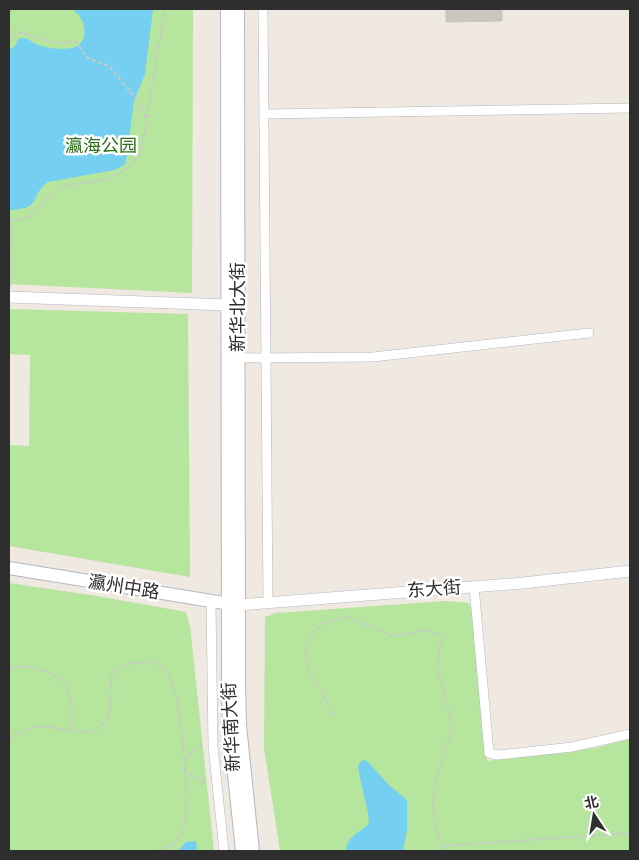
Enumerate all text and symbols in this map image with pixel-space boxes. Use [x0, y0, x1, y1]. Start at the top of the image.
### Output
park label: 瀛海公园 [65, 133, 137, 159]
street label: 新华北大街 [225, 262, 251, 352]
street label: 瀛州中路 [86, 569, 162, 605]
street label: 东大街 [406, 574, 462, 604]
street label: 新华南大街 [216, 681, 246, 773]
north arrow [569, 790, 619, 840]
text: 北 [582, 791, 600, 814]

